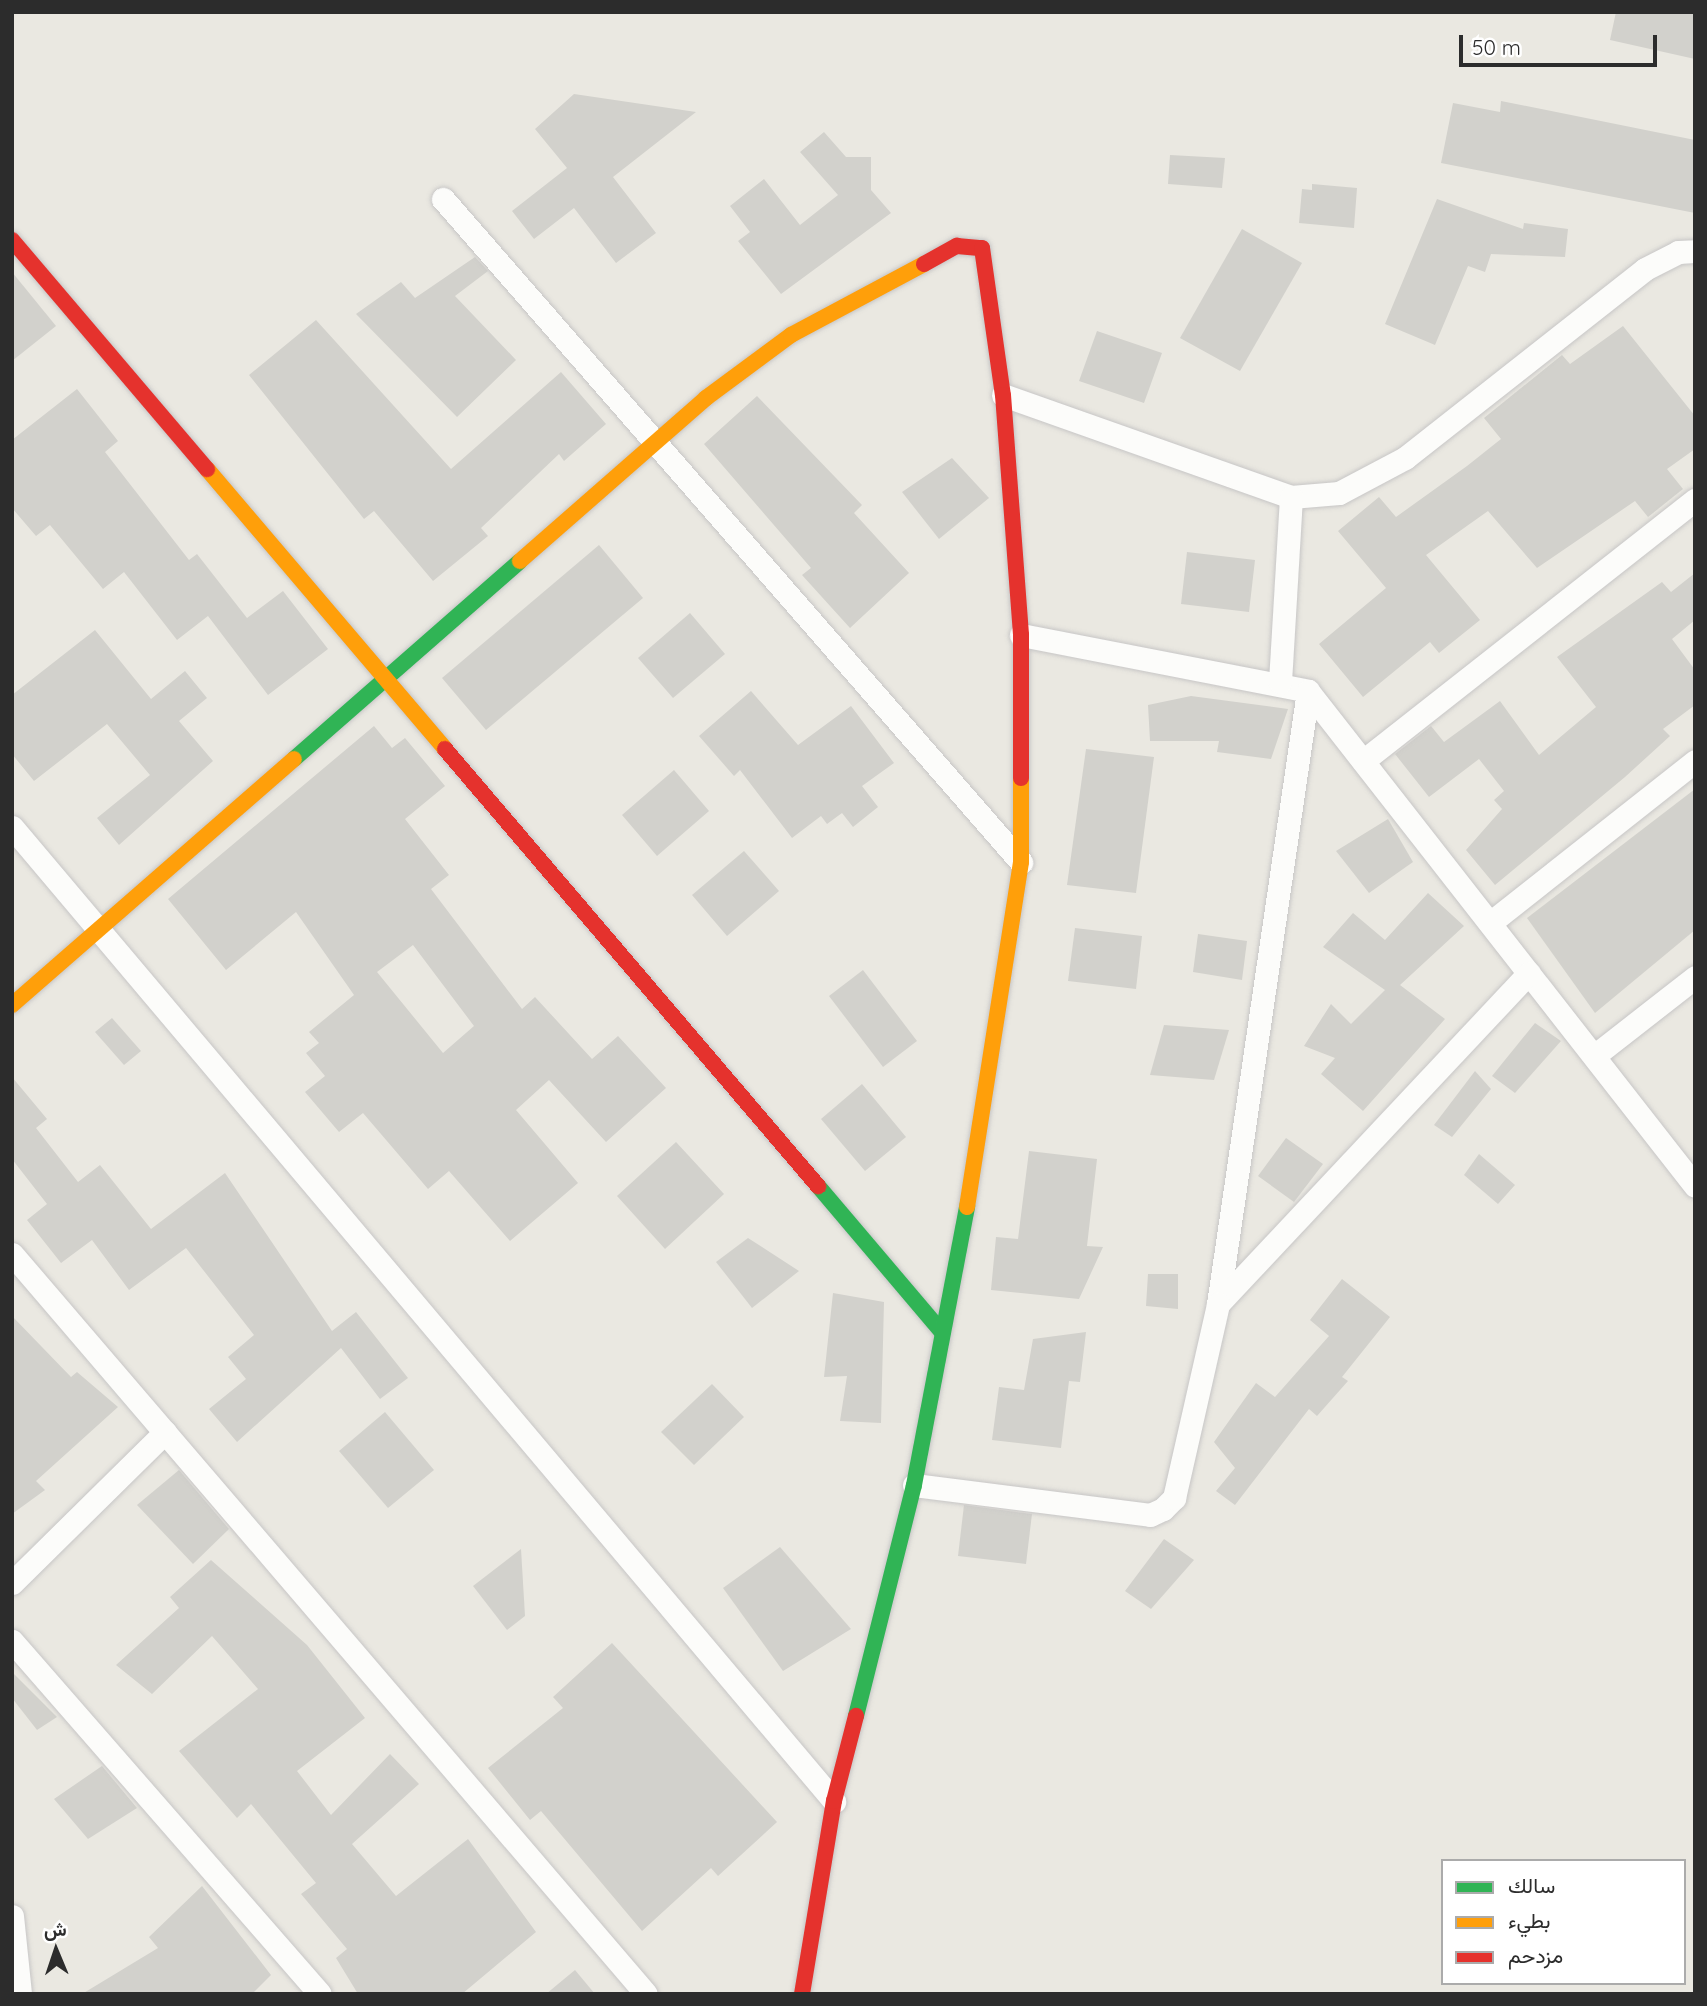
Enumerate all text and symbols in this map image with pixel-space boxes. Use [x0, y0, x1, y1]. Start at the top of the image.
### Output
scale bar [1462, 21, 1660, 65]
text: 50 m [1472, 34, 1521, 60]
legend [1441, 1859, 1686, 1985]
text: سالك [1508, 1872, 1555, 1898]
text: بطيء [1508, 1907, 1551, 1933]
north arrow [21, 1915, 91, 1985]
text: ش [43, 1917, 67, 1941]
text: مزدحم [1508, 1942, 1563, 1968]

